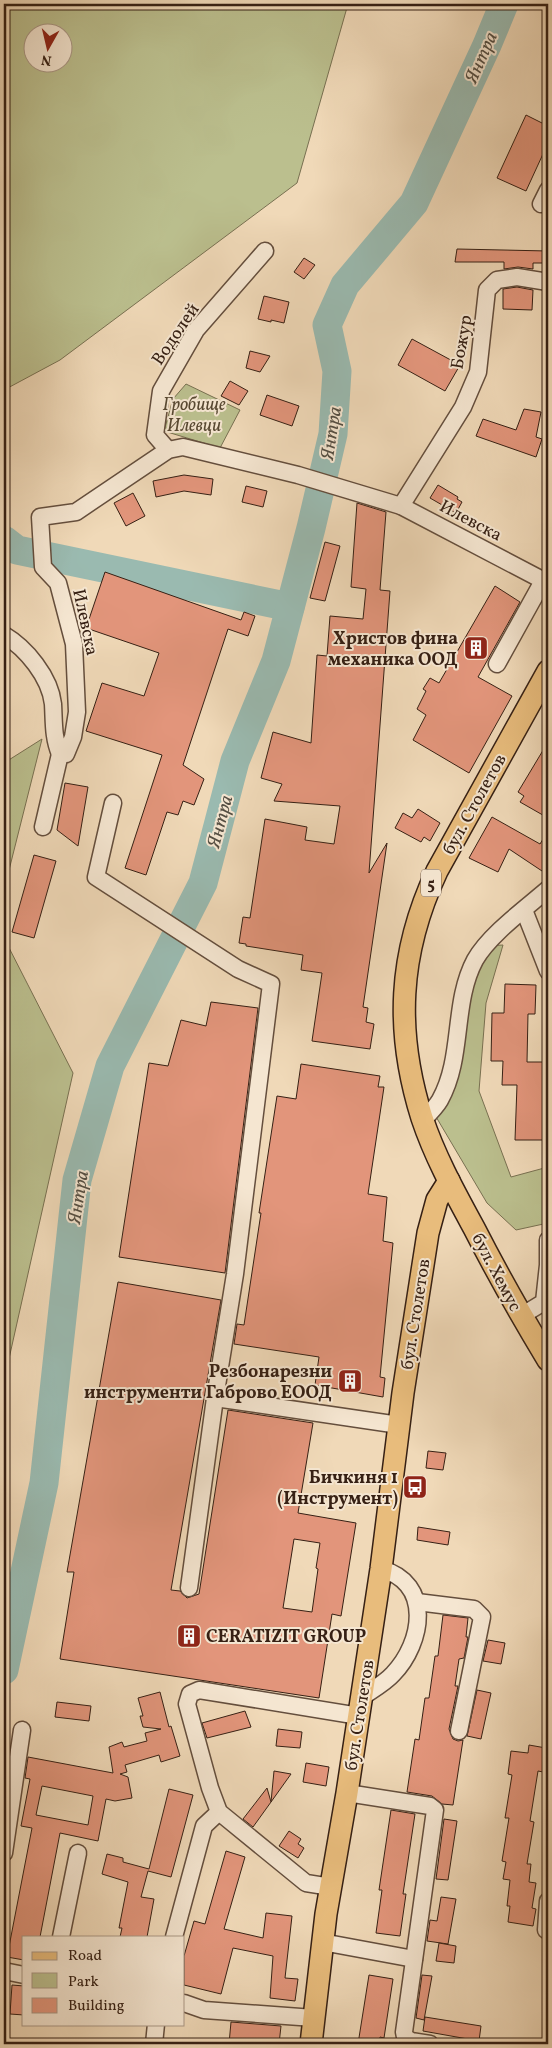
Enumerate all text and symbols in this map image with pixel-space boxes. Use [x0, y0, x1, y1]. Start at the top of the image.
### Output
north arrow [22, 22, 72, 72]
water label: Янтра [459, 28, 505, 88]
text: N [40, 49, 53, 70]
street label: Водолей [146, 299, 206, 371]
street label: Божур [445, 313, 480, 371]
park label: Гробище Илевци [163, 393, 226, 439]
water label: Янтра [315, 405, 349, 463]
street label: Илевска [435, 494, 506, 548]
street label: Илевска [65, 587, 104, 658]
place label: Христов фина механика ООД [328, 627, 458, 673]
building icon: Христов фина механика ООД [463, 635, 489, 661]
street label: бул. Столетов [437, 750, 513, 860]
water label: Янтра [201, 792, 240, 852]
road number: 5 [421, 870, 441, 896]
water label: Янтра [62, 1169, 96, 1227]
street label: бул. Хемус [465, 1229, 527, 1316]
street label: бул. Столетов [395, 1257, 438, 1371]
place label: Резбонарезни инструменти Габрово ЕООД [84, 1360, 332, 1406]
building icon: Резбонарезни инструменти Габрово ЕООД [337, 1368, 363, 1394]
place label: Бичкиня 1 (Инструмент) [277, 1466, 398, 1512]
bus stop icon: Бичкиня 1 (Инструмент) [402, 1474, 428, 1500]
building icon: CERATIZIT GROUP [176, 1623, 202, 1649]
place label: CERATIZIT GROUP [206, 1625, 366, 1650]
street label: бул. Столетов [339, 1658, 382, 1772]
legend [22, 1936, 185, 2026]
text: Road [68, 1946, 102, 1967]
text: Park [68, 1972, 99, 1993]
text: Building [68, 1996, 125, 2017]

